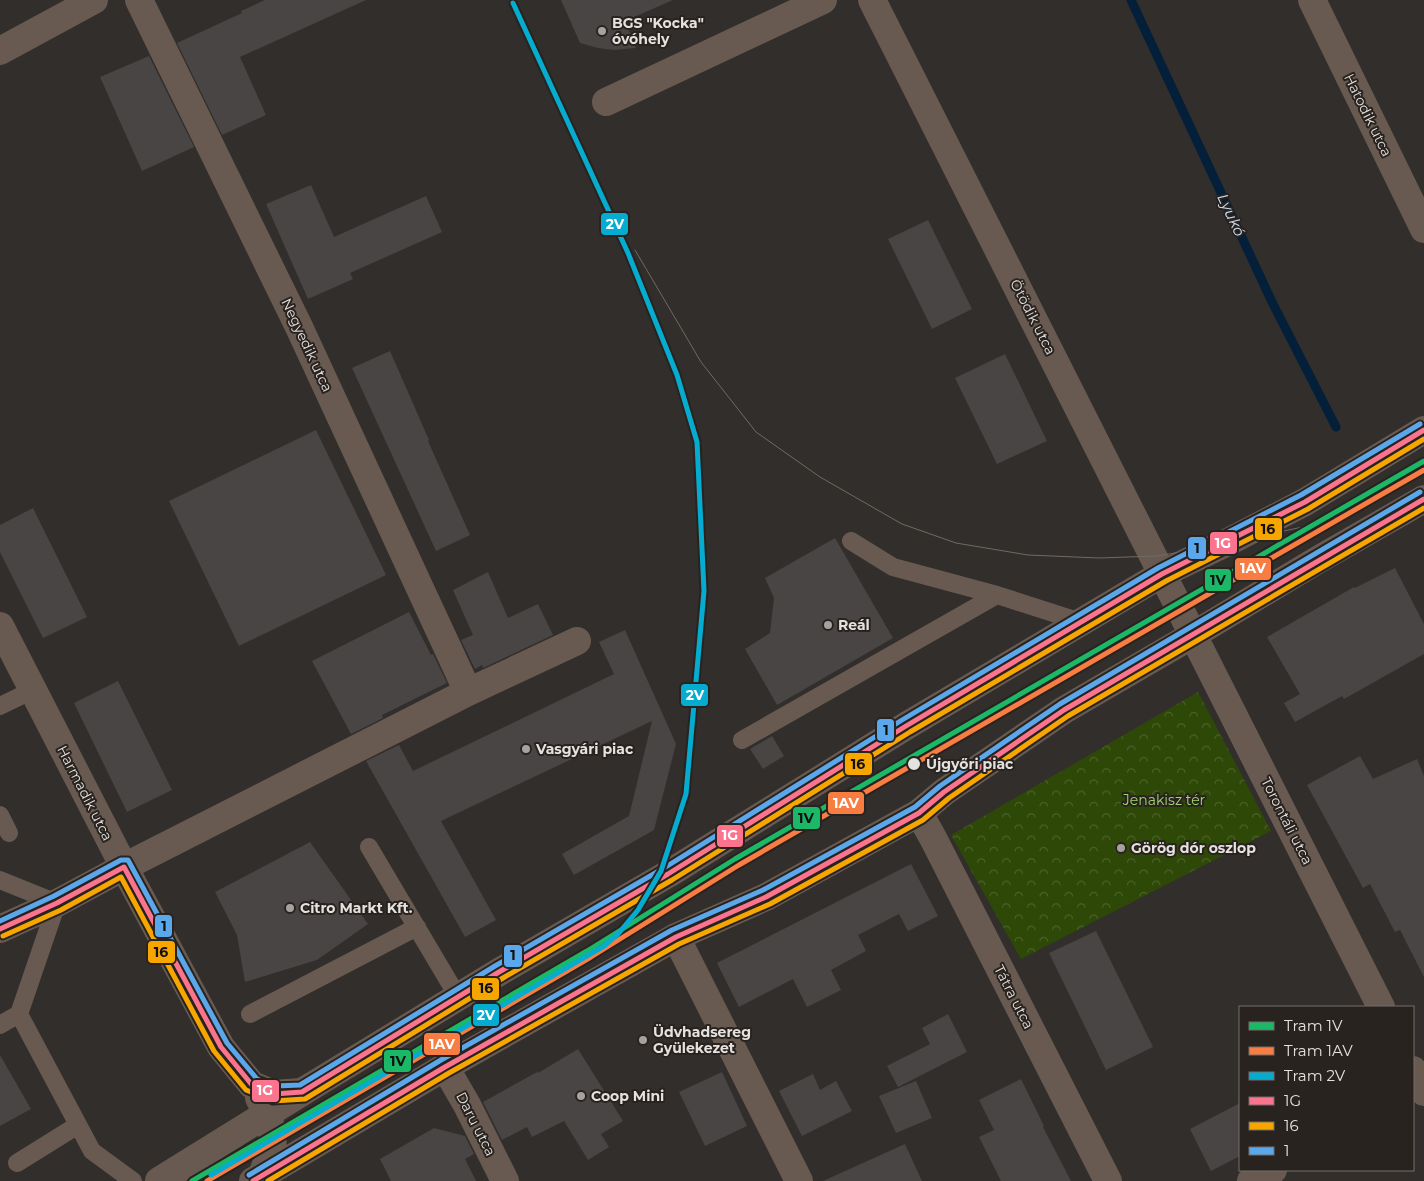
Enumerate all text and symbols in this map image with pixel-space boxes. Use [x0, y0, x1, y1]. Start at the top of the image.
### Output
place label: BGS "Kocka" óvóhely [612, 14, 704, 48]
marker: BGS "Kocka" óvóhely [596, 25, 608, 37]
street label: Hatodik utca [1340, 71, 1396, 159]
water label: Lyukó [1213, 190, 1250, 239]
line badge: 2V [600, 212, 629, 236]
text: 2V [606, 215, 625, 233]
street label: Ötödik utca [1006, 276, 1060, 358]
street label: Negyedik utca [277, 295, 337, 395]
line badge: 16 [1254, 517, 1283, 541]
text: 16 [1261, 520, 1275, 538]
line badge: 1G [1209, 531, 1238, 555]
text: 1G [1215, 534, 1231, 552]
line badge: 1 [1187, 536, 1207, 560]
text: 1 [1194, 539, 1200, 557]
line badge: 1AV [1234, 557, 1272, 581]
text: 1AV [1240, 559, 1267, 577]
line badge: 1V [1204, 568, 1232, 592]
text: 1V [1210, 571, 1227, 589]
place label: Reál [838, 616, 870, 634]
marker: Reál [822, 619, 834, 631]
line badge: 2V [680, 683, 709, 707]
text: 2V [686, 686, 705, 704]
line badge: 1 [876, 718, 895, 742]
text: 1 [883, 721, 889, 739]
place label: Vasgyári piac [535, 740, 634, 758]
street label: Harmadik utca [53, 742, 117, 844]
marker: Vasgyári piac [520, 743, 532, 755]
line badge: 16 [844, 752, 873, 776]
text: 16 [851, 755, 865, 773]
place label: Újgyőri piac [926, 755, 1014, 773]
marker: Újgyőri piac [906, 756, 922, 772]
street label: Torontáli utca [1257, 774, 1317, 868]
line badge: 1AV [827, 791, 865, 815]
park label: Jenakisz tér [1122, 791, 1206, 809]
text: 1AV [833, 794, 860, 812]
line badge: 1V [792, 806, 821, 830]
text: 1V [798, 809, 815, 827]
line badge: 1G [716, 824, 744, 848]
text: 1G [722, 826, 738, 844]
place label: Görög dór oszlop [1131, 839, 1256, 857]
marker: Görög dór oszlop [1115, 842, 1127, 854]
place label: Citro Markt Kft. [300, 899, 413, 917]
marker: Citro Markt Kft. [284, 902, 296, 914]
line badge: 1 [154, 914, 173, 938]
text: 1 [161, 917, 167, 935]
line badge: 16 [147, 940, 176, 964]
text: 16 [154, 943, 168, 961]
line badge: 1 [503, 944, 523, 968]
text: 1 [510, 946, 516, 964]
street label: Tátra utca [990, 962, 1038, 1032]
line badge: 16 [471, 977, 500, 1001]
text: 16 [479, 979, 493, 997]
line badge: 2V [472, 1003, 500, 1027]
text: 2V [477, 1006, 496, 1024]
legend [1239, 1006, 1414, 1171]
text: Tram 1V [1284, 1016, 1343, 1035]
place label: Üdvhadsereg Gyülekezet [653, 1023, 751, 1057]
line badge: 1AV [423, 1032, 461, 1056]
marker: Üdvhadsereg Gyülekezet [637, 1034, 649, 1046]
text: 1AV [429, 1035, 456, 1053]
text: Tram 1AV [1284, 1041, 1353, 1060]
line badge: 1V [383, 1049, 412, 1073]
text: 1V [390, 1052, 407, 1070]
text: Tram 2V [1284, 1066, 1346, 1085]
line badge: 1G [251, 1079, 280, 1103]
text: 1G [257, 1081, 273, 1099]
place label: Coop Mini [591, 1087, 664, 1105]
street label: Daru utca [452, 1089, 500, 1159]
marker: Coop Mini [575, 1090, 587, 1102]
text: 1G [1284, 1091, 1301, 1110]
text: 16 [1284, 1116, 1299, 1135]
text: 1 [1284, 1141, 1289, 1160]

